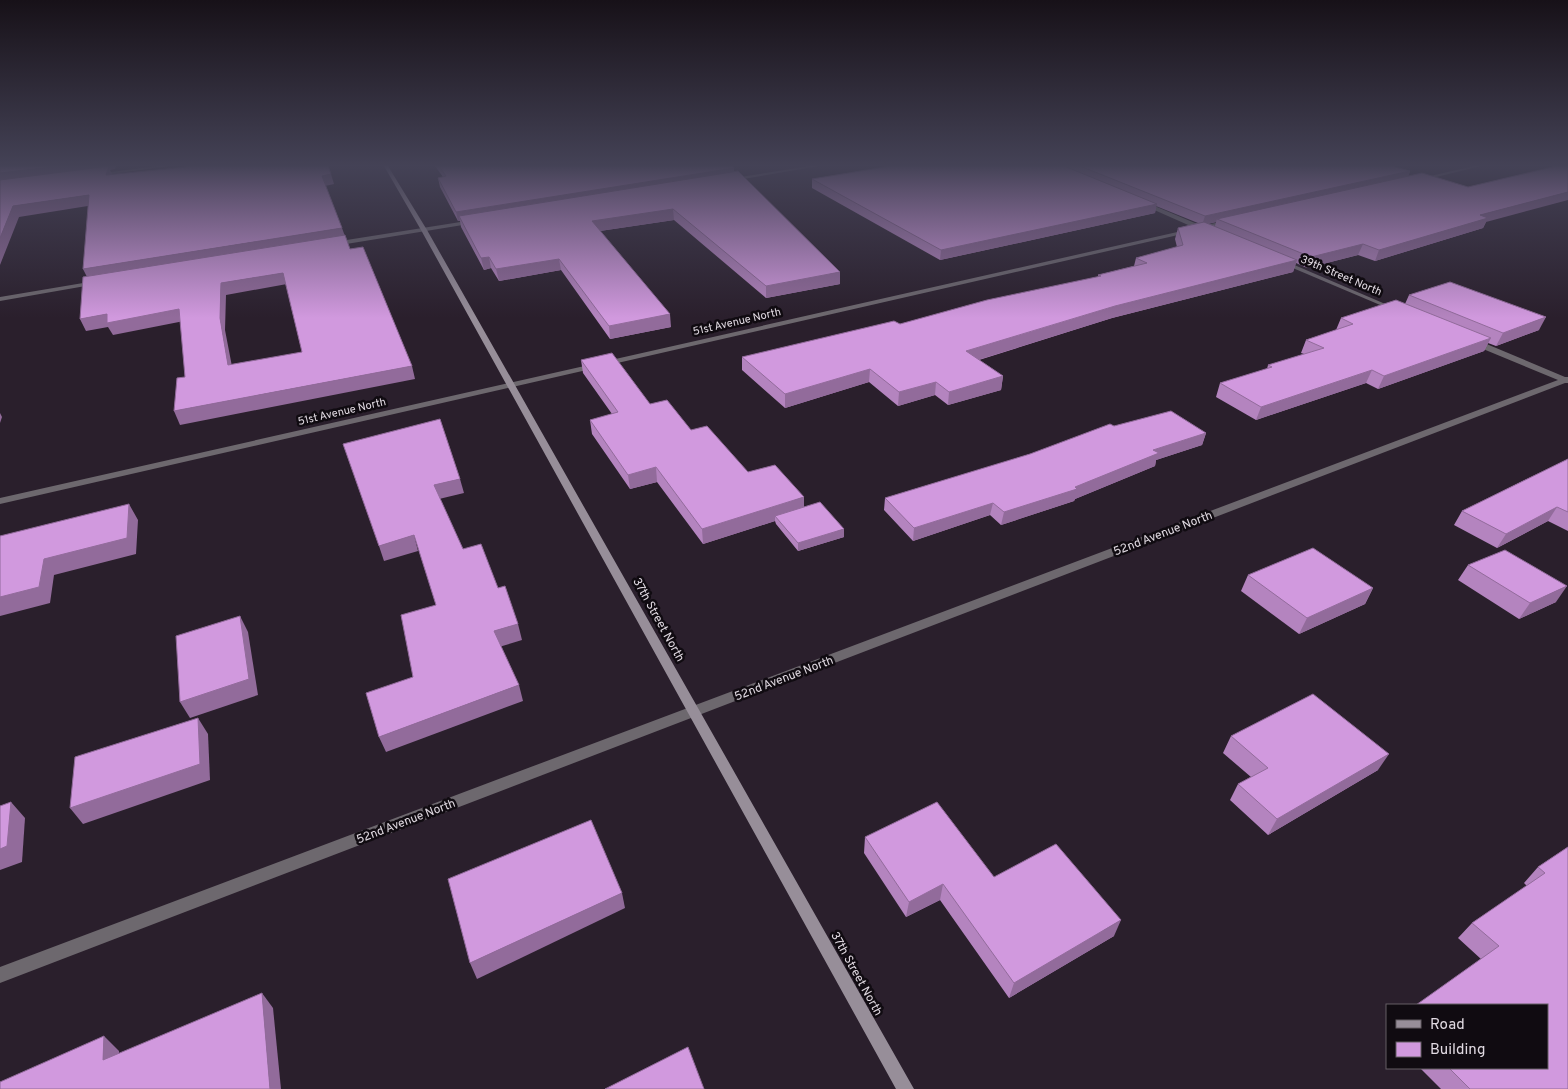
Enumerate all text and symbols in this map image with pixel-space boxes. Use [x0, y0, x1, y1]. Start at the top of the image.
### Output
street label: 39th Street North [1298, 253, 1384, 299]
street label: 51st Avenue North [692, 305, 782, 339]
street label: 51st Avenue North [297, 395, 387, 429]
street label: 52nd Avenue North [1111, 508, 1215, 560]
street label: 37th Street North [628, 575, 688, 665]
street label: 52nd Avenue North [732, 653, 836, 705]
street label: 52nd Avenue North [354, 796, 458, 848]
street label: 37th Street North [826, 929, 886, 1019]
legend [1386, 1004, 1548, 1069]
text: Road [1430, 1016, 1465, 1035]
text: Building [1430, 1041, 1485, 1060]

